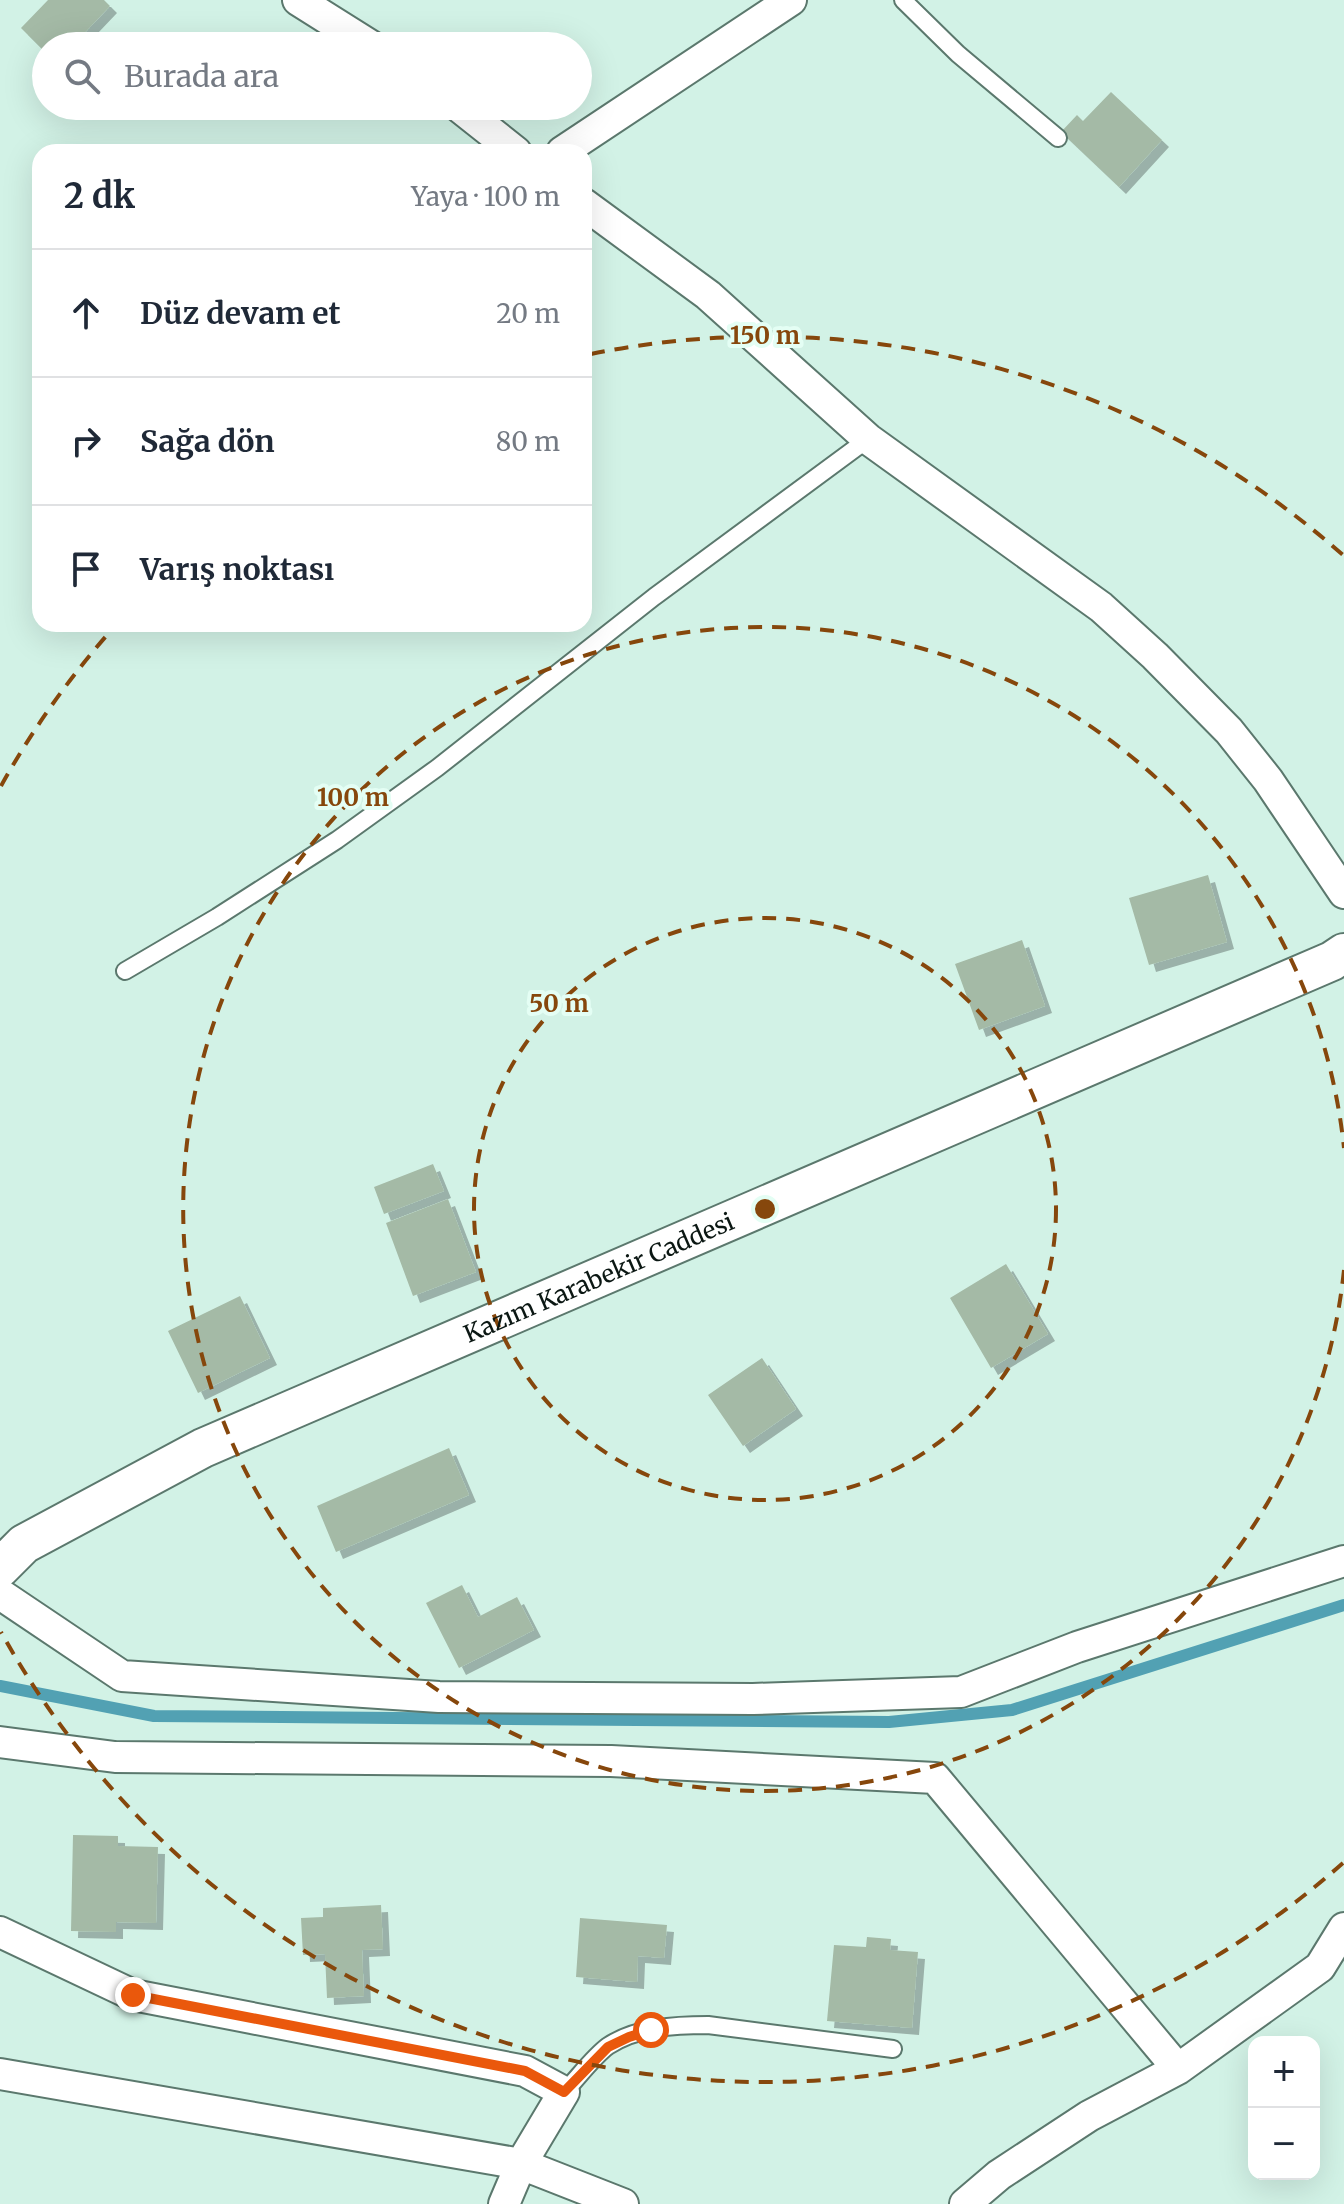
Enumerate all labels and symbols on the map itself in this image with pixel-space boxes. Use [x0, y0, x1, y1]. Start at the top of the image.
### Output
text: 150 m [730, 320, 800, 351]
text: 100 m [317, 782, 389, 813]
text: 50 m [529, 988, 589, 1019]
centre of rings [751, 1195, 779, 1223]
street label: Kazım Karabekir Caddesi [459, 1205, 739, 1349]
route end [115, 1977, 151, 2013]
route start [633, 2012, 669, 2048]

